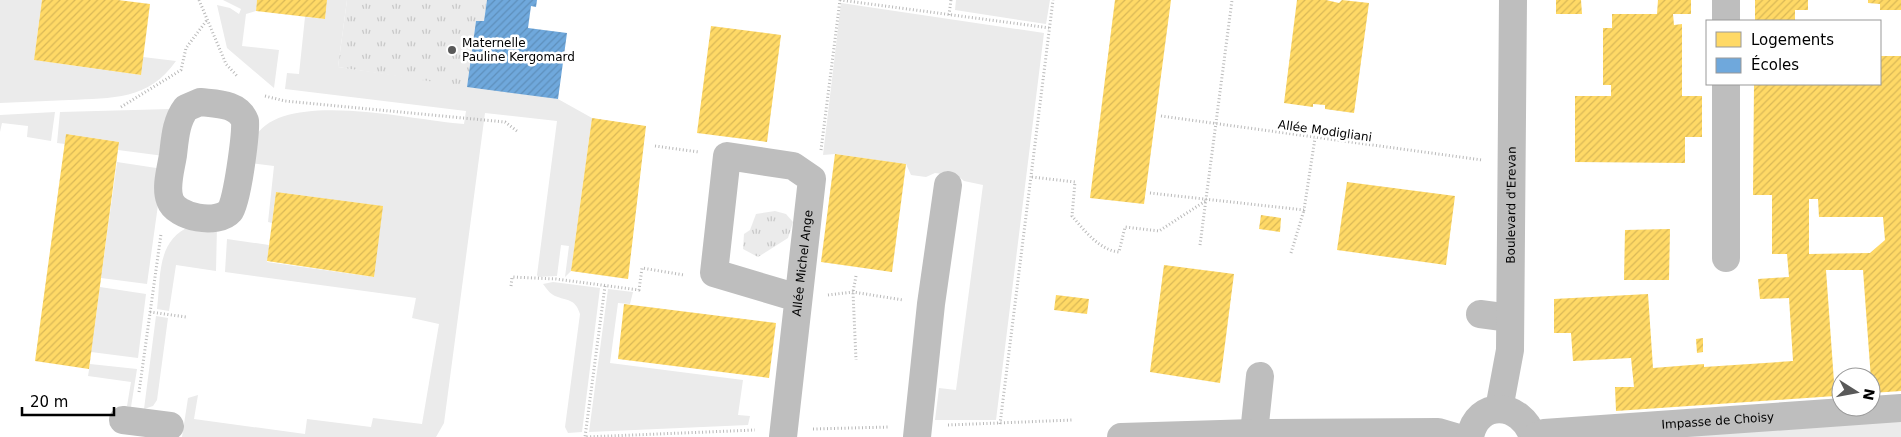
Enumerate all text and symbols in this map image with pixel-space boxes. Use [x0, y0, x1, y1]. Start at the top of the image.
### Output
legend [1706, 20, 1881, 85]
text: Logements [1751, 31, 1834, 49]
place label: Maternelle Pauline Kergomard [462, 36, 575, 64]
marker: Maternelle Pauline Kergomard [446, 44, 458, 56]
text: Écoles [1751, 55, 1799, 74]
street label: Allée Modigliani [1277, 117, 1373, 145]
street label: Boulevard d'Erevan [1504, 146, 1519, 264]
street label: Allée Michel Ange [790, 209, 815, 317]
north arrow [1831, 367, 1881, 417]
scale bar [22, 384, 115, 416]
text: N [1860, 387, 1878, 402]
text: 20 m [30, 393, 68, 411]
street label: Impasse de Choisy [1661, 410, 1775, 432]

